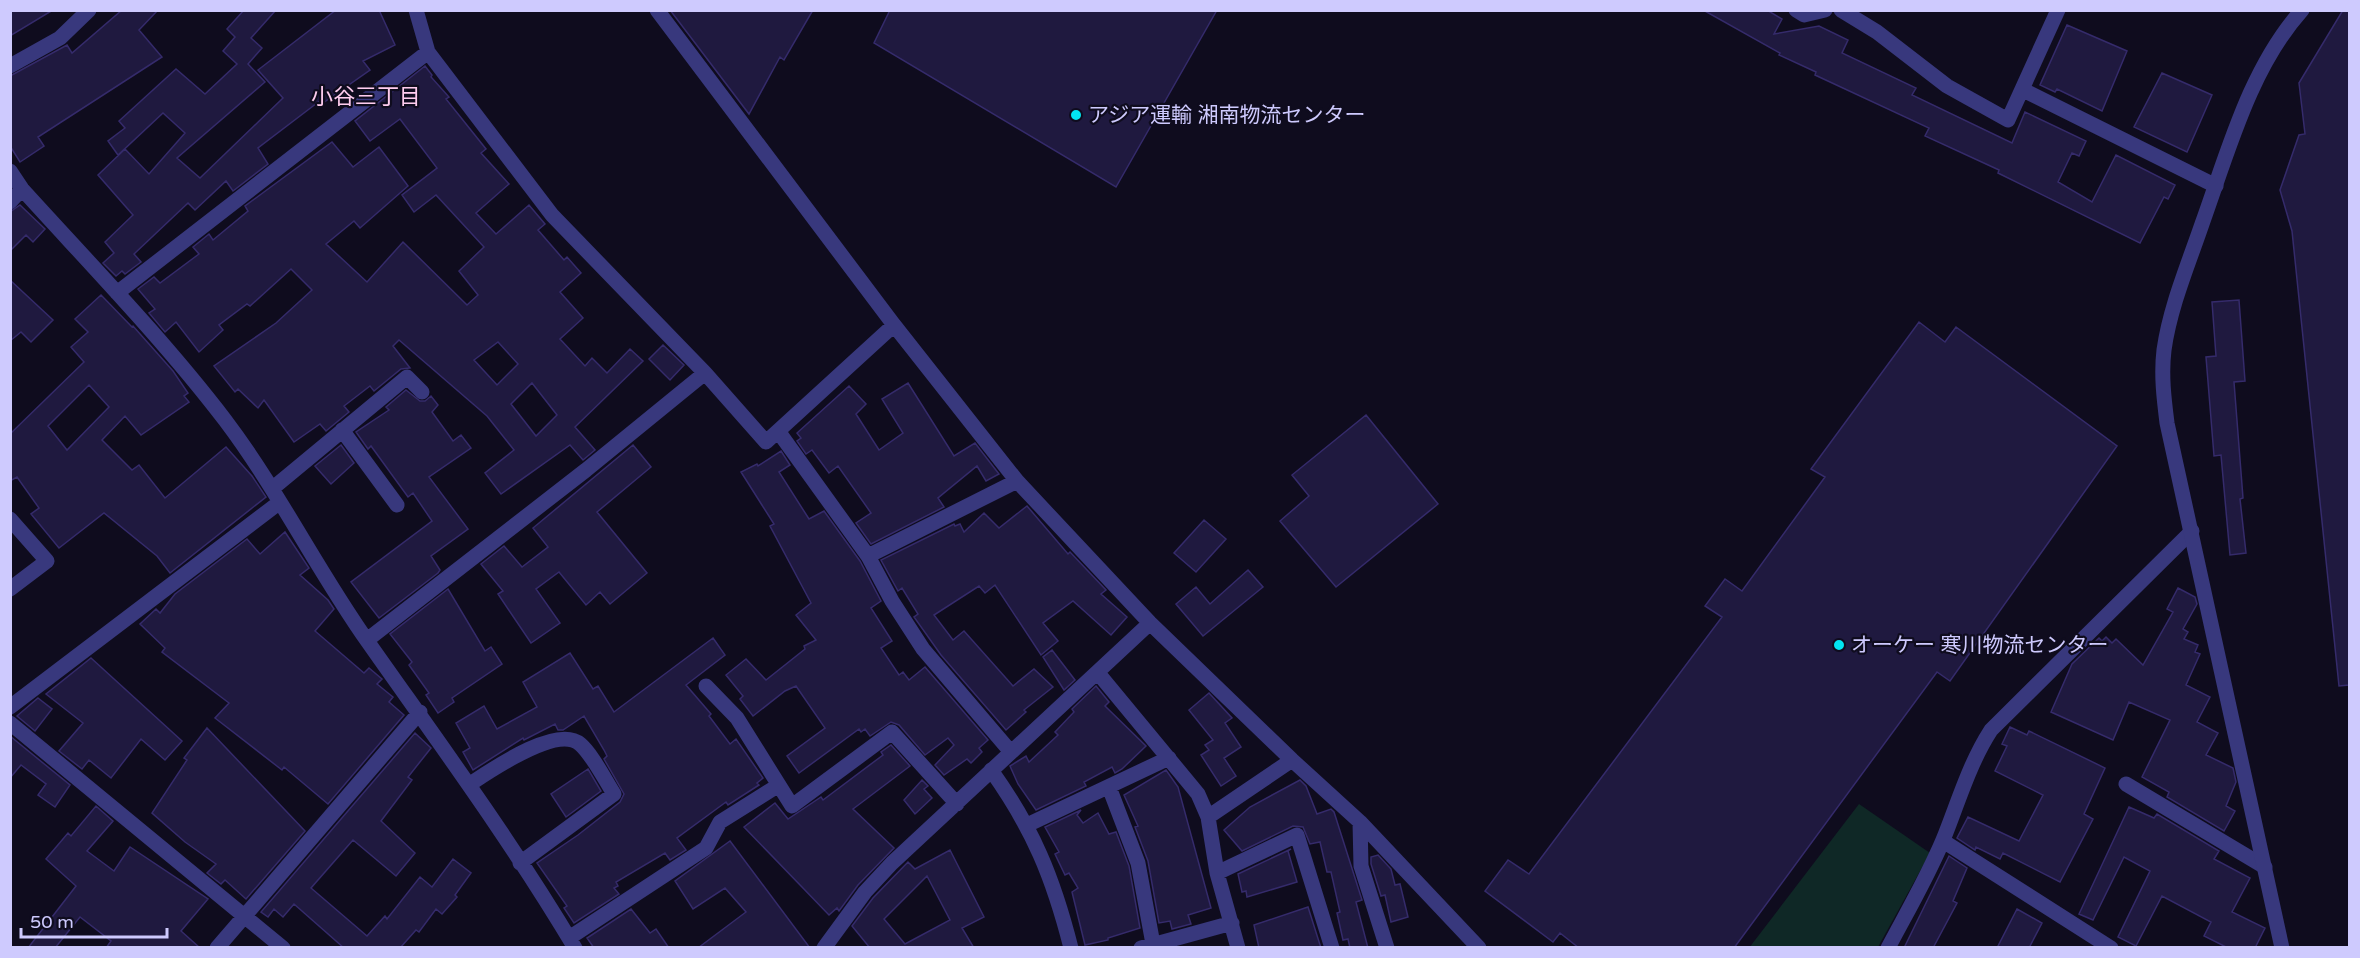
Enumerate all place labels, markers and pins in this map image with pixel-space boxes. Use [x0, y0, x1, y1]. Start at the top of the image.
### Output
place label: アジア運輸 湘南物流センター [1088, 103, 1366, 128]
marker: アジア運輸 湘南物流センター [1069, 108, 1083, 122]
place label: オーケー 寒川物流センター [1851, 633, 2108, 658]
marker: オーケー 寒川物流センター [1832, 638, 1846, 652]

